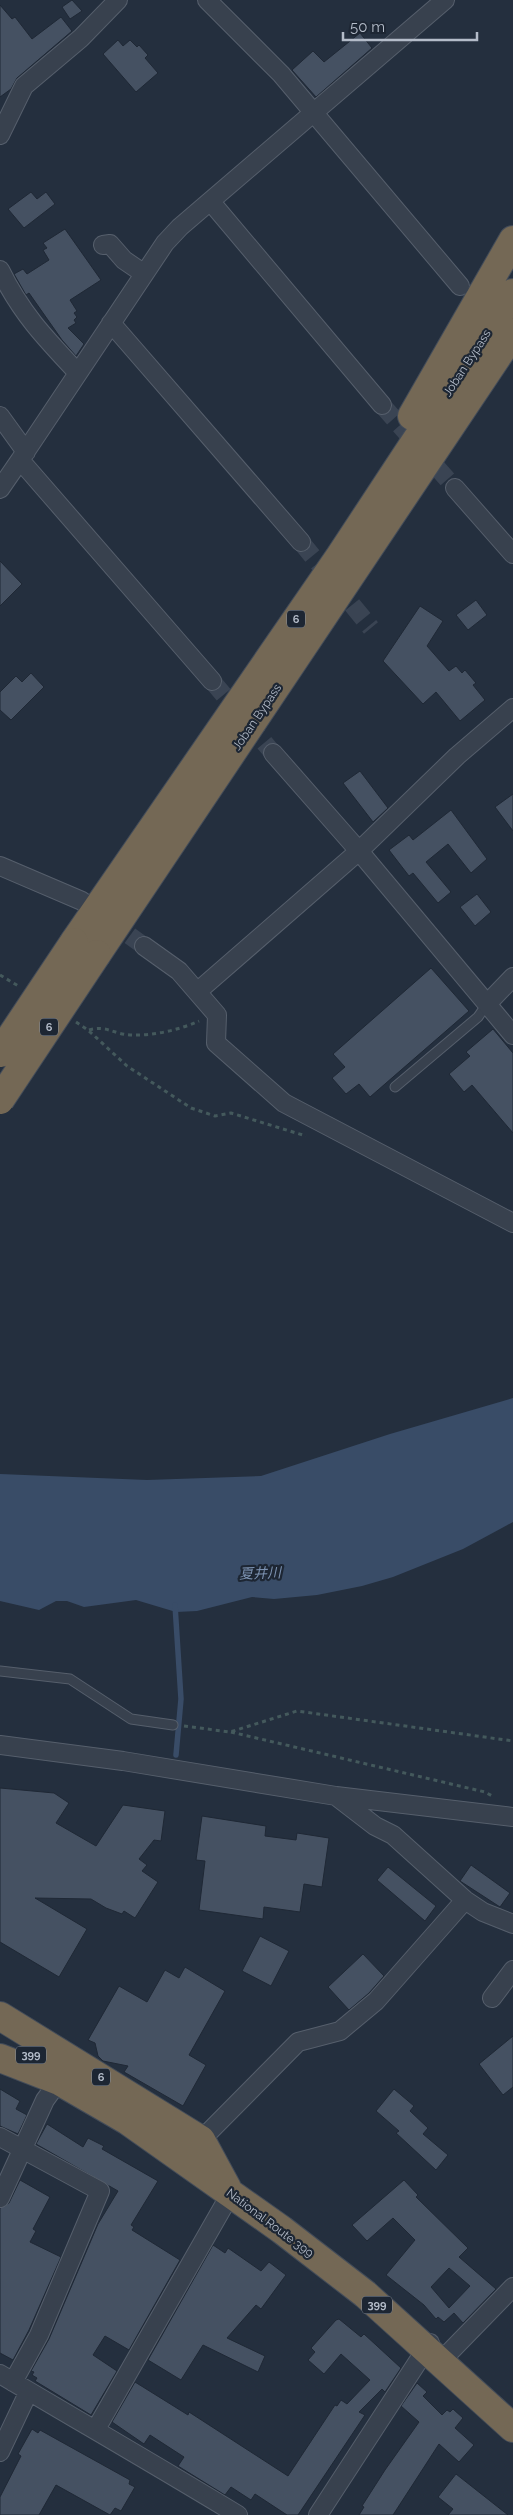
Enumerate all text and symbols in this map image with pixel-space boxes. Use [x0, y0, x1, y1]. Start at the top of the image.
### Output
scale bar [343, 10, 477, 42]
text: 50 m [350, 18, 385, 36]
street label: Joban Bypass [440, 327, 494, 399]
road number: 6 [287, 610, 305, 628]
street label: Joban Bypass [230, 681, 284, 753]
road number: 6 [40, 1019, 58, 1036]
water label: 夏井川 [239, 1564, 283, 1582]
road number: 399 [16, 2046, 46, 2064]
road number: 6 [92, 2068, 110, 2086]
street label: National Route 399 [224, 2186, 316, 2260]
road number: 399 [362, 2296, 392, 2314]

